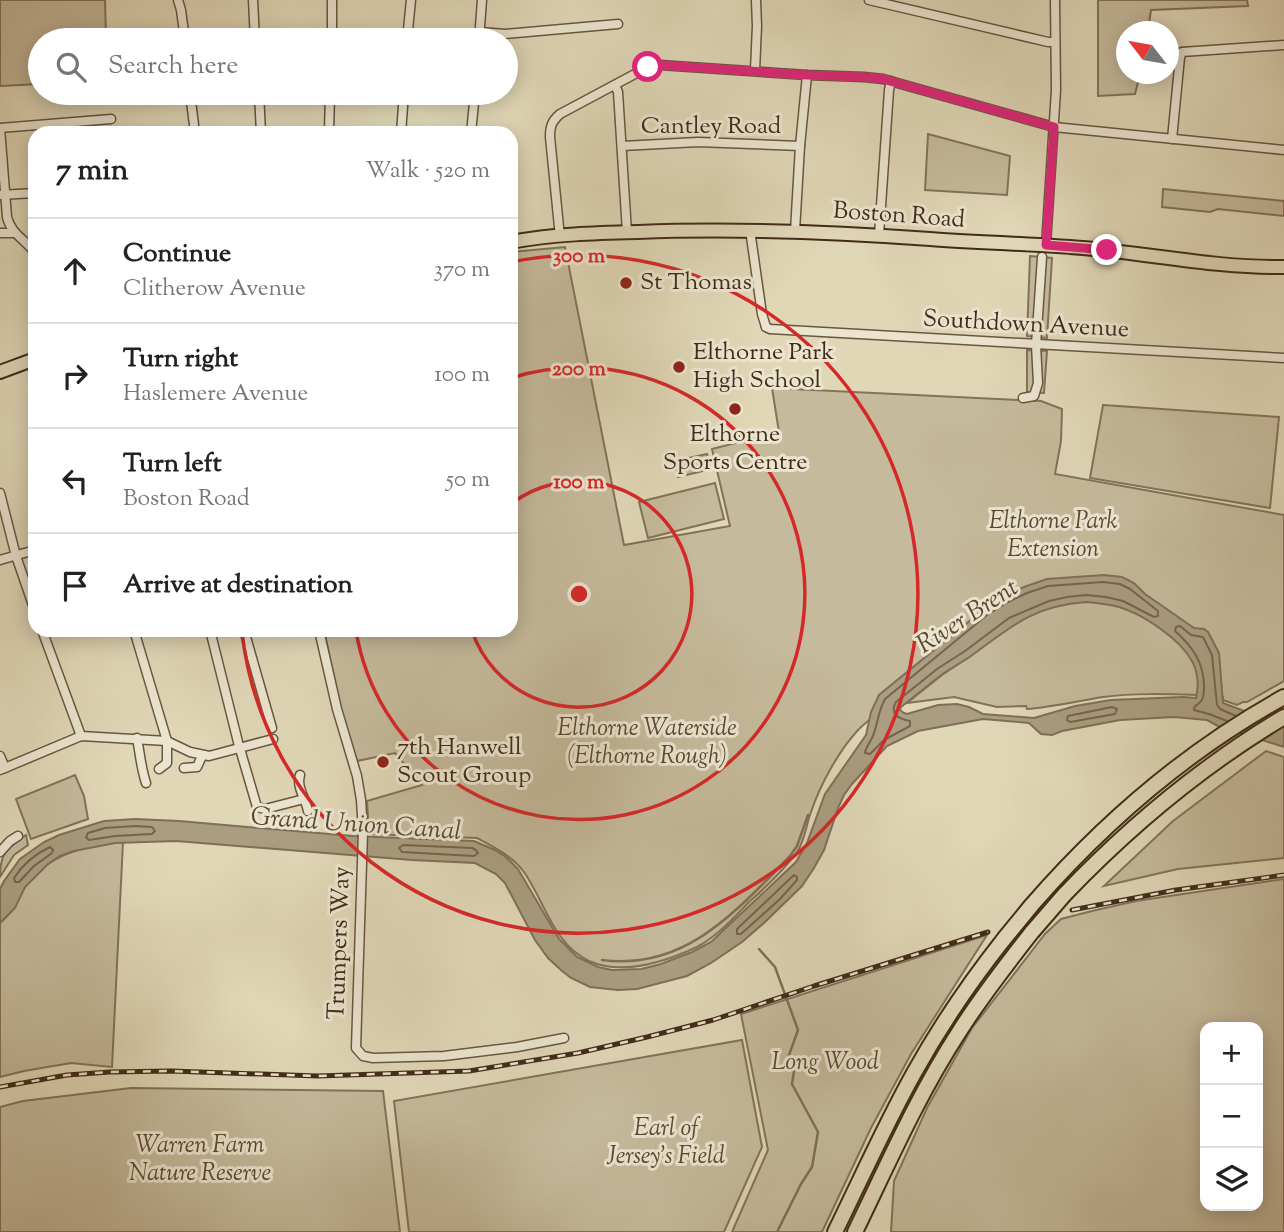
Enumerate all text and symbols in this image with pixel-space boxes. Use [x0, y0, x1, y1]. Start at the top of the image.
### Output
north arrow [1116, 21, 1179, 84]
search box [28, 28, 518, 105]
icon: search [52, 48, 90, 86]
text: Search here [108, 48, 238, 85]
route start [632, 51, 663, 82]
street label: Cantley Road [641, 110, 782, 144]
text: 7 min [56, 150, 128, 193]
text: Walk · 520 m [366, 155, 490, 188]
street label: Boston Road [832, 194, 967, 238]
route end [1091, 234, 1122, 265]
text: Continue [123, 236, 231, 273]
text: 300 m [553, 242, 606, 272]
icon: ahead [56, 252, 94, 290]
text: 370 m [434, 254, 490, 287]
place label: St Thomas [640, 266, 752, 300]
text: Clitherow Avenue [123, 273, 306, 306]
marker: St Thomas [618, 275, 634, 291]
street label: Southdown Avenue [922, 303, 1130, 347]
place label: Elthorne Park High School [693, 336, 834, 398]
text: Turn right [123, 341, 238, 378]
text: 200 m [552, 355, 607, 385]
icon: right [56, 357, 94, 395]
text: 100 m [434, 359, 490, 392]
marker: Elthorne Park High School [671, 359, 687, 375]
text: Haslemere Avenue [123, 378, 308, 411]
marker: Elthorne Sports Centre [727, 401, 743, 417]
place label: Elthorne Sports Centre [663, 418, 807, 480]
text: Turn left [123, 446, 222, 483]
icon: left [56, 462, 94, 500]
text: 50 m [446, 464, 490, 497]
text: 100 m [554, 468, 605, 498]
text: Boston Road [123, 483, 250, 516]
park label: Elthorne Park Extension [989, 505, 1117, 567]
icon: arrive [56, 567, 94, 605]
text: Arrive at destination [123, 567, 353, 604]
water label: River Brent [910, 570, 1026, 664]
centre of rings [567, 582, 591, 606]
park label: Elthorne Waterside (Elthorne Rough) [557, 712, 737, 774]
place label: 7th Hanwell Scout Group [397, 731, 531, 793]
marker: 7th Hanwell Scout Group [375, 754, 391, 770]
water label: Grand Union Canal [249, 799, 463, 851]
street label: Trumpers Way [320, 866, 360, 1020]
map controls [1200, 1022, 1263, 1211]
button: + [1200, 1022, 1263, 1085]
park label: Long Wood [771, 1046, 879, 1080]
button: − [1200, 1085, 1263, 1148]
park label: Earl of Jersey's Field [606, 1112, 725, 1174]
park label: Warren Farm Nature Reserve [129, 1129, 271, 1191]
button: layers [1200, 1148, 1263, 1211]

